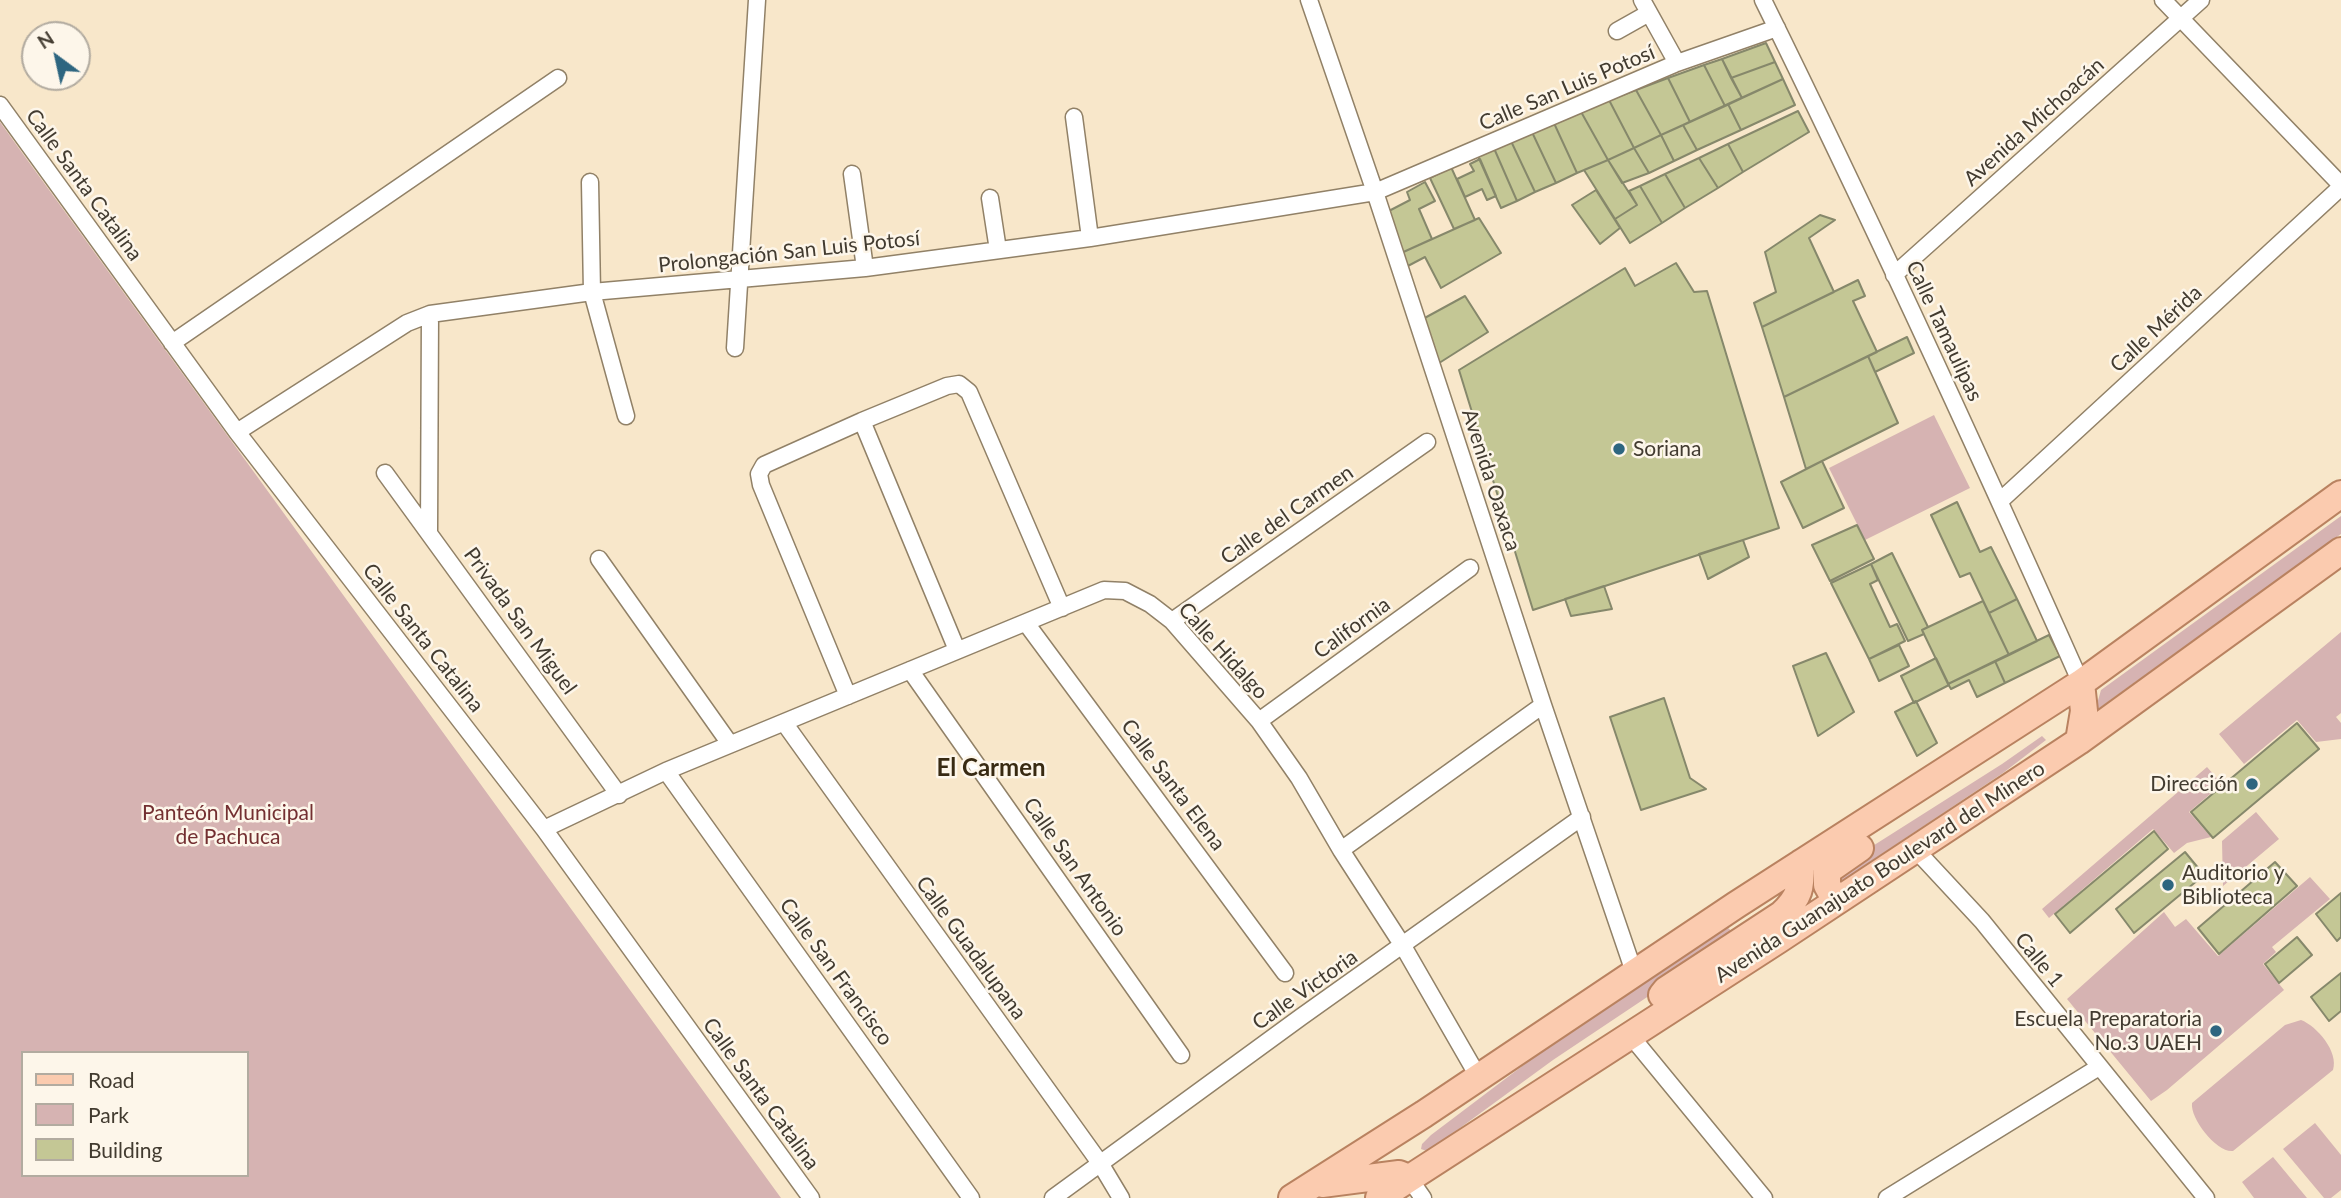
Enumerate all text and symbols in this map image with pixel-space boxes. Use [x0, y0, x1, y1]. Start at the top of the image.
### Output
north arrow [21, 21, 91, 91]
text: N [33, 26, 58, 53]
street label: Calle San Luis Potosí [1475, 40, 1659, 136]
street label: Avenida Michoacán [1959, 52, 2109, 192]
street label: Calle Santa Catalina [20, 104, 148, 266]
street label: Prolongación San Luis Potosí [657, 226, 921, 278]
street label: Calle Tamaulipas [1900, 257, 1988, 405]
street label: Calle Mérida [2105, 280, 2207, 378]
street label: Avenida Oaxaca [1456, 406, 1526, 554]
place label: Soriana [1633, 436, 1702, 462]
marker: Soriana [1611, 441, 1627, 457]
street label: Calle del Carmen [1216, 460, 1358, 570]
street label: Privada San Miguel [458, 543, 582, 699]
street label: Calle Santa Catalina [357, 559, 489, 717]
street label: California [1309, 592, 1395, 664]
street label: Calle Hidalgo [1173, 597, 1273, 705]
street label: Calle Santa Elena [1115, 714, 1231, 856]
district label: El Carmen [936, 754, 1046, 782]
street label: Avenida Guanajuato Boulevard del Minero [1710, 756, 2050, 988]
place label: Dirección [2150, 771, 2238, 797]
marker: Dirección [2244, 776, 2260, 792]
street label: Calle San Antonio [1018, 793, 1132, 941]
park label: Panteón Municipal de Pachuca [142, 800, 314, 850]
place label: Auditorio y Biblioteca [2182, 860, 2285, 910]
street label: Calle Guadalupana [910, 871, 1032, 1025]
marker: Auditorio y Biblioteca [2160, 877, 2176, 893]
street label: Calle San Francisco [774, 893, 898, 1051]
street label: Calle 1 [2009, 928, 2069, 992]
street label: Calle Victoria [1248, 945, 1362, 1035]
place label: Escuela Preparatoria No.3 UAEH [2014, 1006, 2202, 1056]
street label: Calle Santa Catalina [697, 1013, 825, 1175]
marker: Escuela Preparatoria No.3 UAEH [2208, 1023, 2224, 1039]
legend [21, 1051, 248, 1177]
text: Road [88, 1067, 135, 1092]
text: Park [88, 1102, 129, 1127]
text: Building [88, 1137, 163, 1162]

